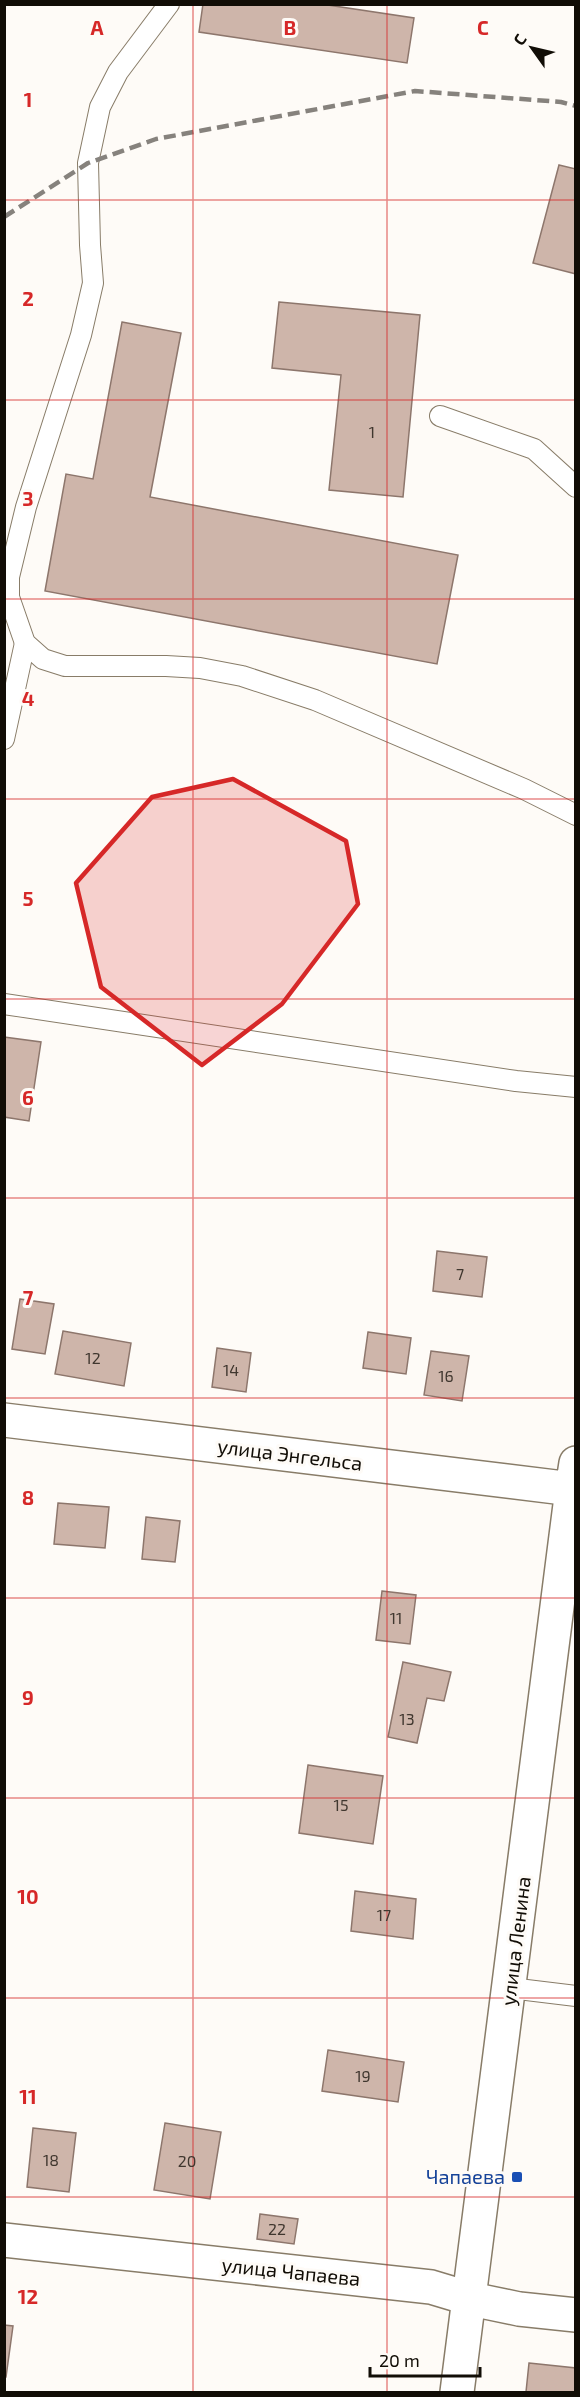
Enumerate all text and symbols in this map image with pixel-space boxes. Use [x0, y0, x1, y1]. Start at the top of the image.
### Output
text: A [90, 15, 104, 39]
text: B [284, 15, 296, 39]
text: C [477, 15, 489, 39]
north arrow [502, 18, 562, 78]
text: С [509, 30, 530, 49]
text: 1 [24, 87, 32, 111]
text: 2 [22, 286, 34, 310]
house number: 1 [369, 422, 375, 441]
text: 3 [22, 486, 34, 510]
text: 4 [22, 686, 35, 710]
text: 5 [22, 886, 34, 910]
text: 6 [22, 1085, 34, 1109]
house number: 7 [456, 1264, 464, 1283]
text: 7 [23, 1285, 34, 1309]
house number: 12 [85, 1348, 101, 1367]
house number: 14 [223, 1360, 239, 1379]
house number: 16 [438, 1366, 454, 1385]
street label: улица Энгельса [216, 1433, 364, 1476]
text: 8 [22, 1485, 34, 1509]
house number: 11 [390, 1608, 402, 1627]
text: 9 [22, 1685, 34, 1709]
house number: 13 [399, 1709, 415, 1728]
house number: 15 [334, 1795, 348, 1814]
street label: улица Ленина [495, 1875, 536, 2007]
text: 10 [17, 1884, 39, 1908]
house number: 17 [377, 1905, 391, 1924]
house number: 19 [355, 2066, 371, 2085]
text: 11 [19, 2084, 37, 2108]
house number: 18 [43, 2150, 59, 2169]
house number: 20 [178, 2151, 196, 2170]
place label: Чапаева [426, 2164, 505, 2188]
marker: Чапаева [510, 2170, 524, 2184]
house number: 22 [268, 2219, 286, 2238]
street label: улица Чапаева [220, 2252, 362, 2291]
text: 12 [18, 2284, 38, 2308]
scale bar [370, 2340, 480, 2378]
text: 20 m [379, 2349, 420, 2371]

